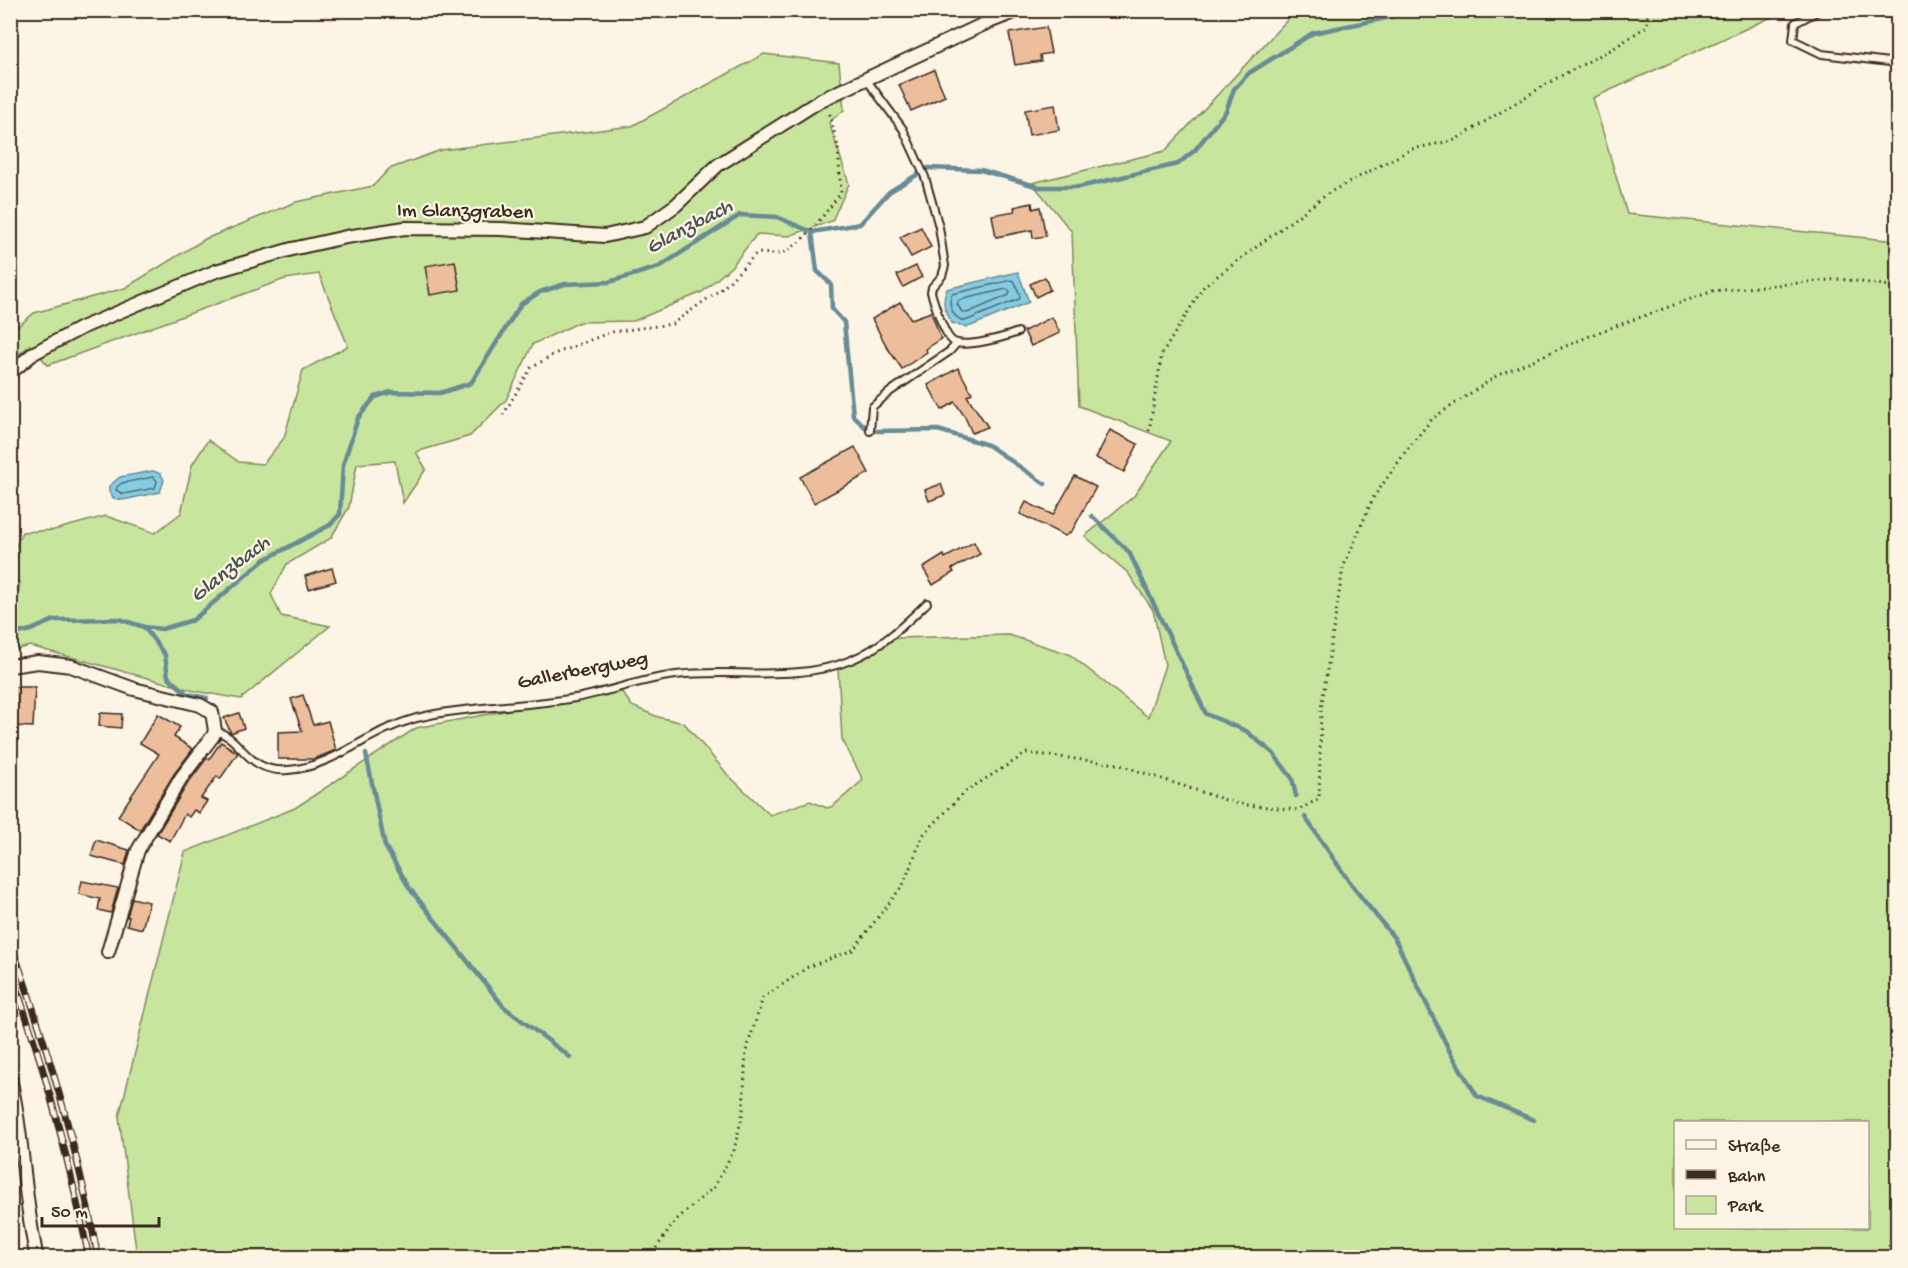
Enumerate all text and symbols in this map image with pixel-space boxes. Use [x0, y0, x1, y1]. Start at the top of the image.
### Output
water label: Glanzbach [642, 194, 738, 262]
street label: Im Glanzgraben [396, 199, 534, 227]
water label: Glanzbach [186, 531, 276, 609]
street label: Gallerbergweg [515, 647, 651, 697]
legend [1674, 1121, 1869, 1229]
text: Straße [1728, 1137, 1781, 1158]
text: Bahn [1727, 1167, 1766, 1188]
scale bar [42, 1190, 159, 1228]
text: Park [1727, 1197, 1764, 1218]
text: 50 m [51, 1203, 88, 1224]

